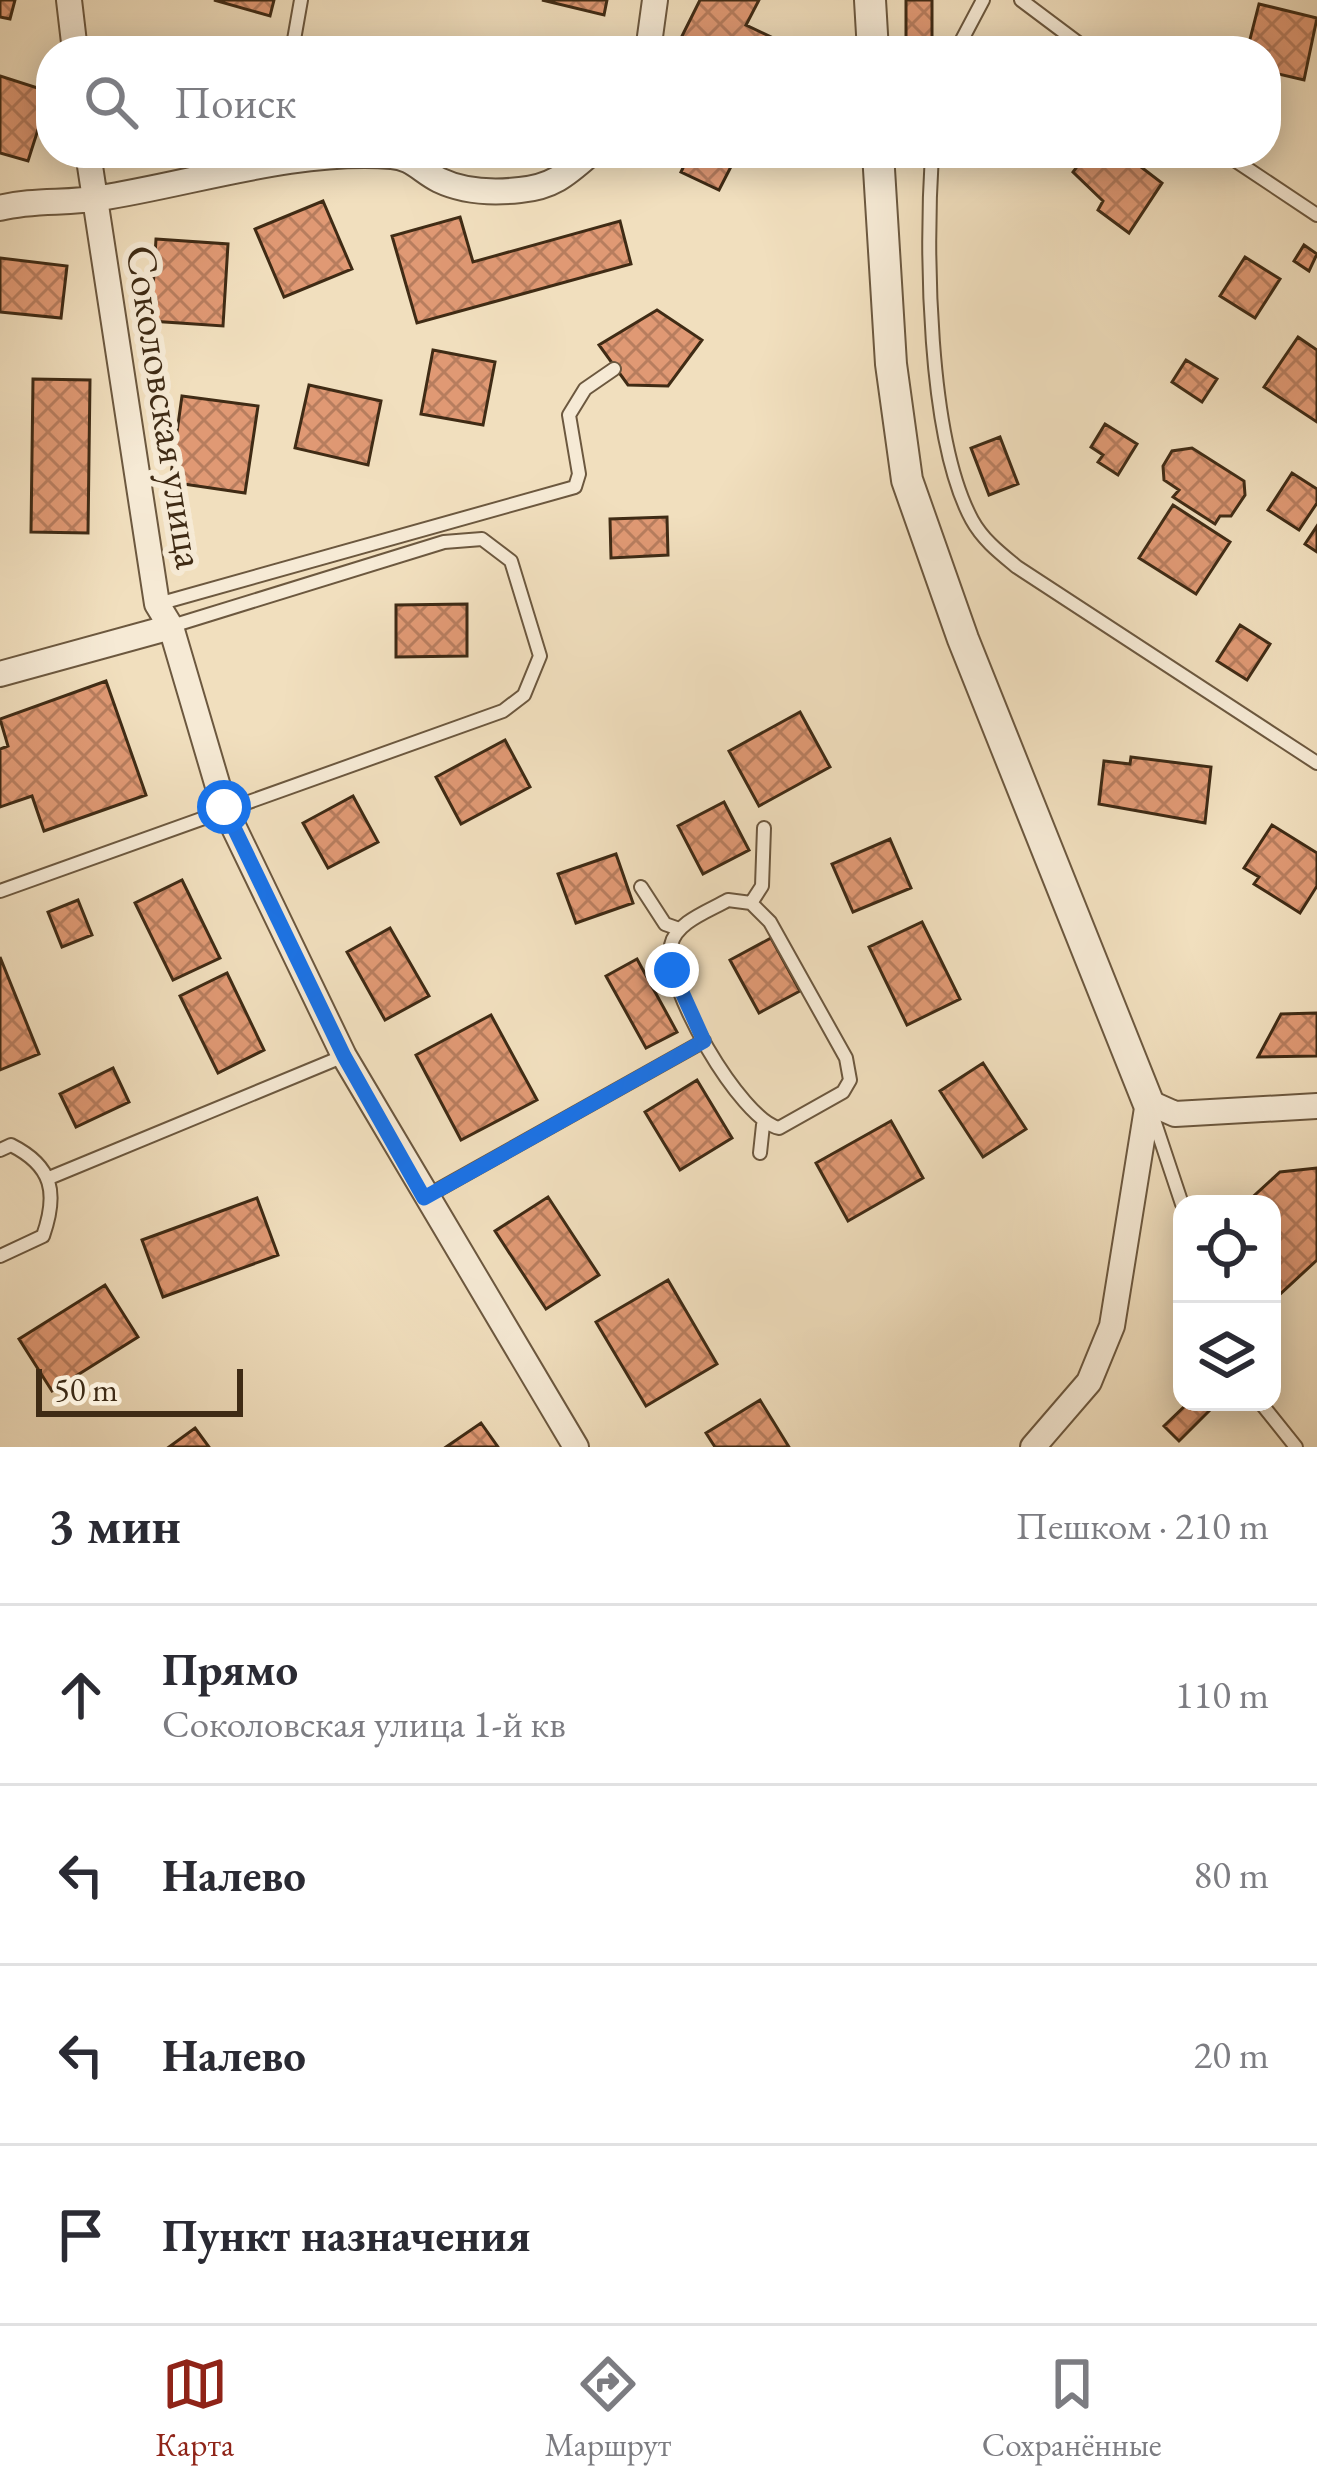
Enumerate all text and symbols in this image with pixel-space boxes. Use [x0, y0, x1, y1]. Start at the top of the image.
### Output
search box [36, 36, 1281, 168]
icon: search [78, 69, 144, 135]
text: Поиск [174, 73, 296, 131]
street label: Соколовская улица [113, 242, 219, 573]
route start [197, 780, 251, 834]
route end [645, 943, 699, 997]
map controls [1173, 1195, 1281, 1411]
button: locate [1173, 1195, 1281, 1303]
button: layers [1173, 1303, 1281, 1411]
scale bar [36, 1363, 243, 1416]
text: 50 m [54, 1368, 118, 1411]
text: 3 мин [48, 1492, 181, 1558]
text: Пешком · 210 m [1016, 1500, 1269, 1551]
text: Прямо [162, 1640, 298, 1698]
icon: ahead [48, 1662, 114, 1728]
text: 110 m [1175, 1669, 1269, 1720]
text: Соколовская улица 1-й кв [162, 1698, 566, 1749]
icon: left [48, 1842, 114, 1908]
text: Налево [162, 1846, 306, 1904]
text: 80 m [1193, 1849, 1269, 1900]
icon: left [48, 2022, 114, 2088]
text: Налево [162, 2026, 306, 2084]
text: 20 m [1193, 2029, 1269, 2080]
icon: arrive [48, 2202, 114, 2268]
text: Пункт назначения [162, 2206, 531, 2264]
tab: Карта [155, 2351, 234, 2466]
tab: Маршрут [545, 2351, 671, 2466]
tab: Сохранённые [982, 2351, 1162, 2466]

